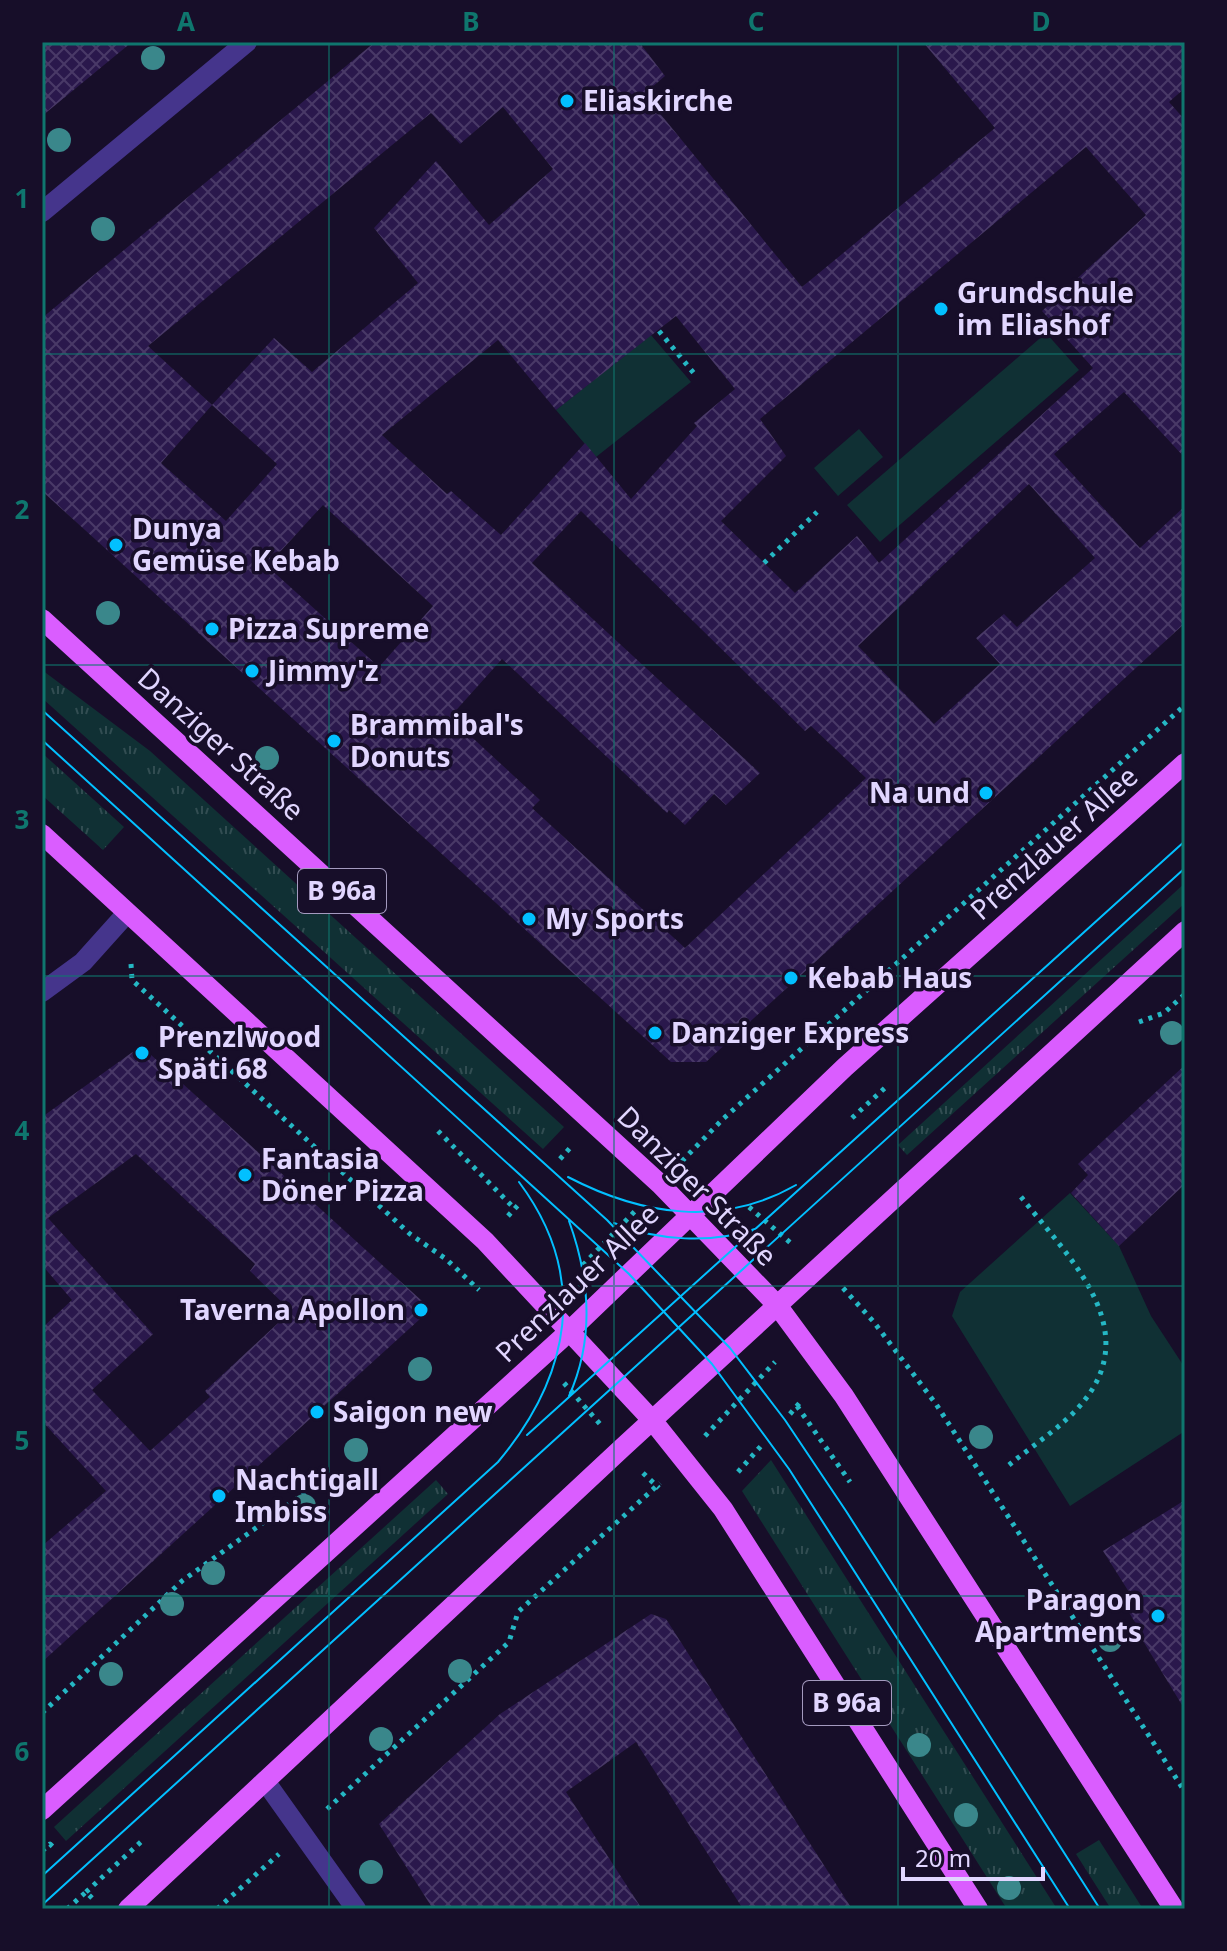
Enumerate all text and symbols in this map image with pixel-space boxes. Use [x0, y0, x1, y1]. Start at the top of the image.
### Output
text: A [177, 3, 195, 39]
text: B [462, 3, 480, 39]
text: C [748, 3, 764, 39]
text: D [1031, 3, 1051, 39]
place label: Eliaskirche [583, 81, 733, 119]
marker: Eliaskirche [558, 92, 576, 110]
text: 1 [15, 180, 29, 216]
place label: Grundschule im Eliashof [957, 273, 1134, 343]
marker: Grundschule im Eliashof [932, 300, 950, 318]
text: 2 [15, 491, 30, 527]
place label: Dunya Gemüse Kebab [132, 509, 340, 579]
marker: Dunya Gemüse Kebab [107, 536, 125, 554]
place label: Pizza Supreme [228, 609, 429, 647]
marker: Pizza Supreme [203, 620, 221, 638]
place label: Jimmy'z [265, 651, 379, 689]
street label: Danziger Straße [130, 658, 313, 828]
marker: Jimmy'z [243, 662, 261, 680]
place label: Brammibal's Donuts [350, 705, 524, 775]
marker: Brammibal's Donuts [325, 732, 343, 750]
street label: Prenzlauer Allee [961, 757, 1145, 928]
place label: Na und [869, 773, 970, 811]
marker: Na und [977, 784, 995, 802]
text: 3 [15, 801, 29, 837]
road number: B 96a [298, 869, 386, 913]
place label: My Sports [545, 899, 684, 937]
marker: My Sports [520, 910, 538, 928]
place label: Kebab Haus [807, 958, 972, 996]
marker: Kebab Haus [782, 969, 800, 987]
place label: Danziger Express [671, 1013, 909, 1051]
place label: Prenzlwood Späti 68 [158, 1017, 321, 1087]
marker: Danziger Express [646, 1024, 664, 1042]
marker: Prenzlwood Späti 68 [133, 1044, 151, 1062]
street label: Danziger Straße [610, 1097, 786, 1273]
text: 4 [15, 1112, 30, 1148]
place label: Fantasia Döner Pizza [261, 1139, 424, 1209]
marker: Fantasia Döner Pizza [236, 1166, 254, 1184]
street label: Prenzlauer Allee [486, 1195, 666, 1370]
place label: Taverna Apollon [180, 1290, 405, 1328]
marker: Taverna Apollon [412, 1301, 430, 1319]
place label: Saigon new [333, 1392, 493, 1430]
marker: Saigon new [308, 1403, 326, 1421]
text: 5 [15, 1422, 29, 1458]
place label: Nachtigall Imbiss [235, 1460, 379, 1530]
marker: Nachtigall Imbiss [210, 1487, 228, 1505]
place label: Paragon Apartments [975, 1580, 1142, 1650]
marker: Paragon Apartments [1149, 1607, 1167, 1625]
road number: B 96a [803, 1681, 891, 1725]
text: 6 [15, 1733, 30, 1769]
scale bar [903, 1831, 1043, 1881]
text: 20 m [915, 1841, 971, 1874]

